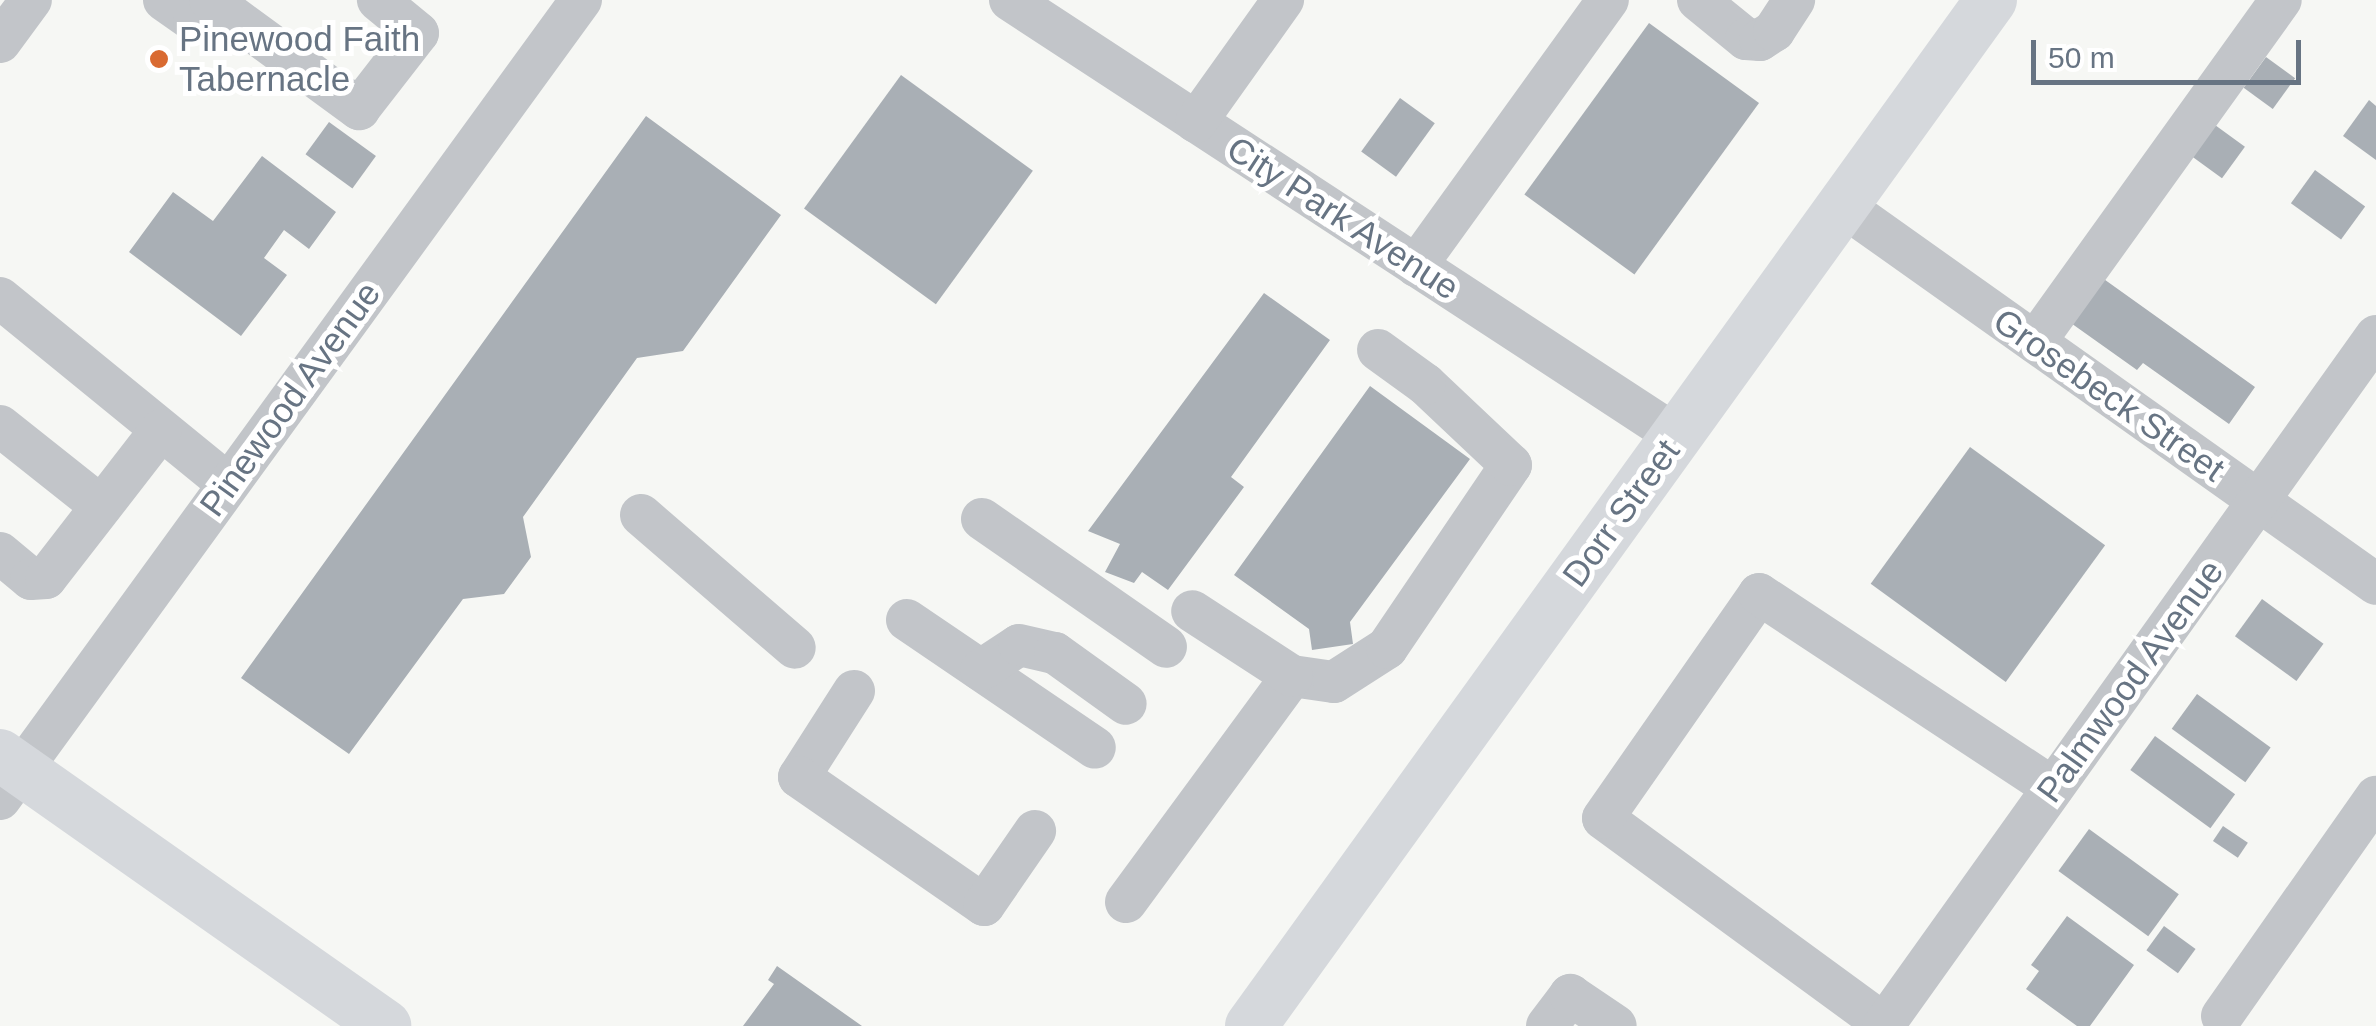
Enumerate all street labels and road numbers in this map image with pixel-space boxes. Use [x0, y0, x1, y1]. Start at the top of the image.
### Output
street label: City Park Avenue [1218, 127, 1468, 309]
street label: Pinewood Avenue [190, 273, 390, 525]
street label: Grosebeck Street [1985, 300, 2233, 490]
street label: Dorr Street [1554, 431, 1688, 595]
street label: Palmwood Avenue [2027, 551, 2233, 811]

